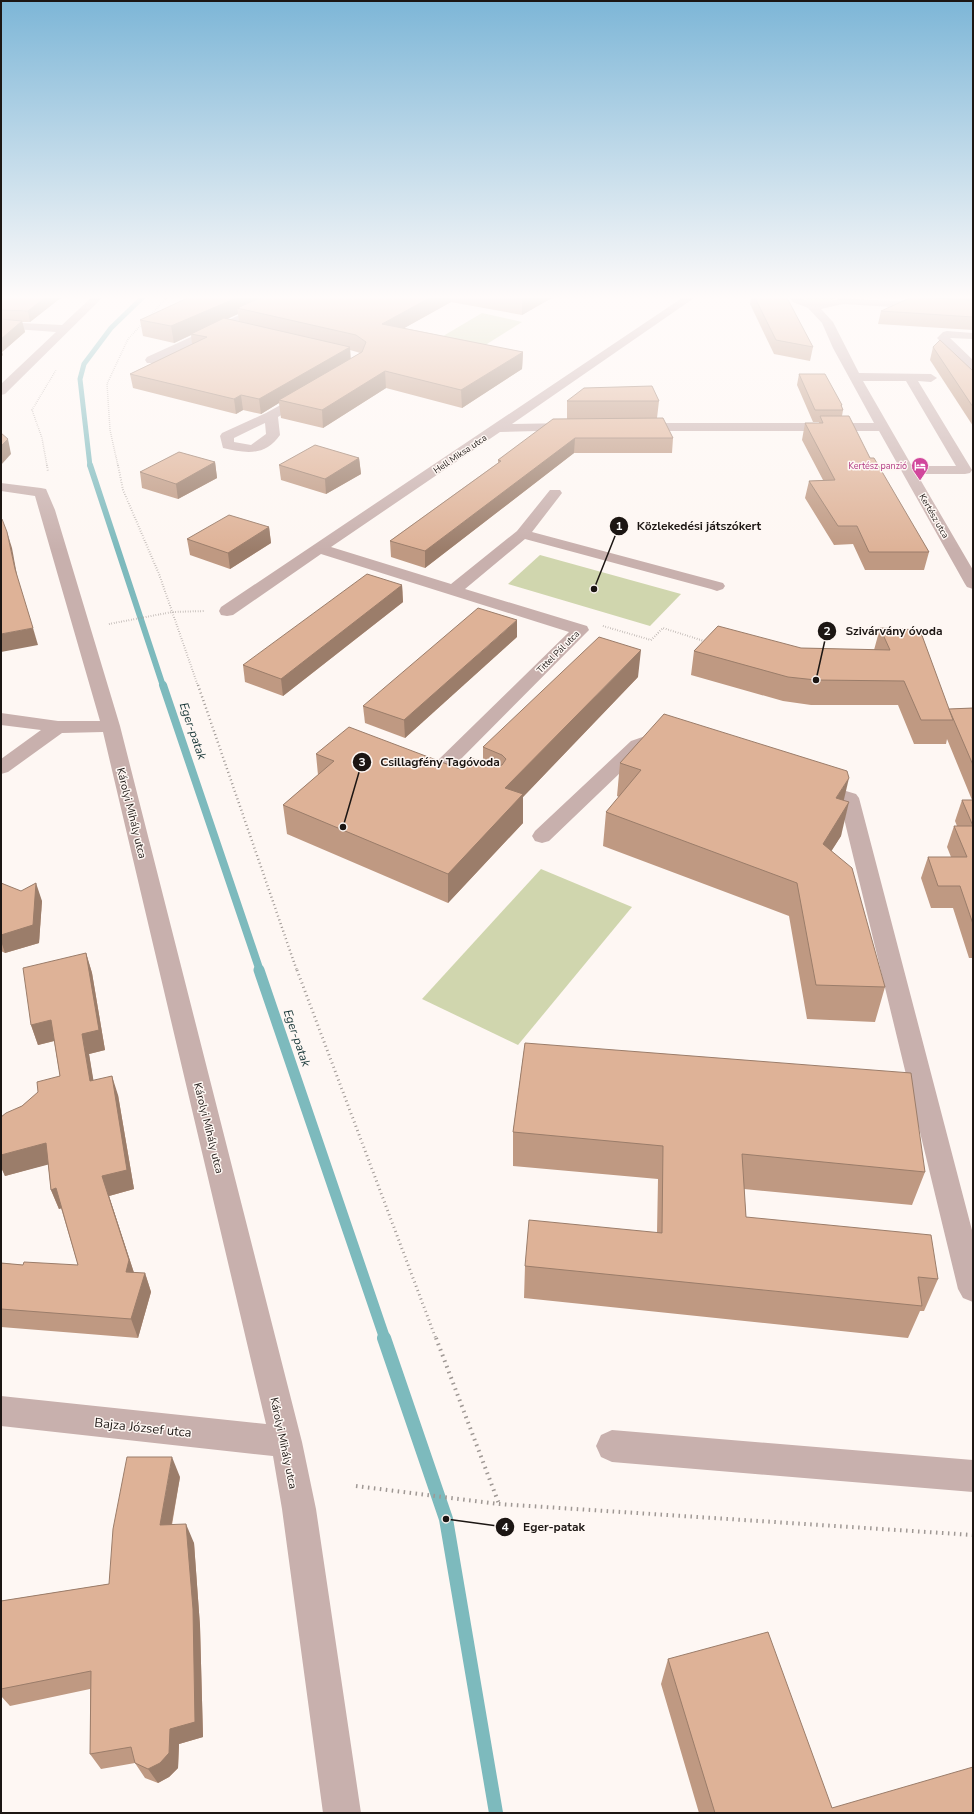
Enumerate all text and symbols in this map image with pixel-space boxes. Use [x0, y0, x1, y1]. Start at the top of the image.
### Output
street label: Hell Miksa utca [431, 432, 489, 476]
hotel icon: Kertész panzió [910, 456, 930, 481]
place label: Kertész panzió [848, 460, 907, 472]
street label: Kertész utca [916, 492, 952, 541]
callout: Közlekedési játszókert [609, 514, 769, 538]
text: 1 [615, 518, 623, 534]
text: Közlekedési játszókert [637, 518, 762, 534]
callout: Szivárvány óvoda [817, 619, 950, 643]
text: 2 [823, 623, 831, 639]
text: Szivárvány óvoda [845, 623, 943, 639]
street label: Tittel Pál utca [534, 628, 582, 676]
water label: Eger-patak [176, 700, 211, 763]
callout: Csillagfény Tagóvoda [352, 750, 508, 774]
text: 3 [358, 754, 366, 770]
text: Csillagfény Tagóvoda [380, 754, 500, 770]
street label: Károlyi Mihály utca [113, 766, 150, 860]
water label: Eger-patak [280, 1007, 315, 1070]
street label: Károlyi Mihály utca [190, 1081, 227, 1175]
street label: Károlyi Mihály utca [266, 1396, 301, 1490]
street label: Bajza József utca [93, 1414, 192, 1442]
callout: Eger-patak [495, 1515, 593, 1539]
text: 4 [501, 1519, 509, 1535]
text: Eger-patak [523, 1519, 586, 1535]

